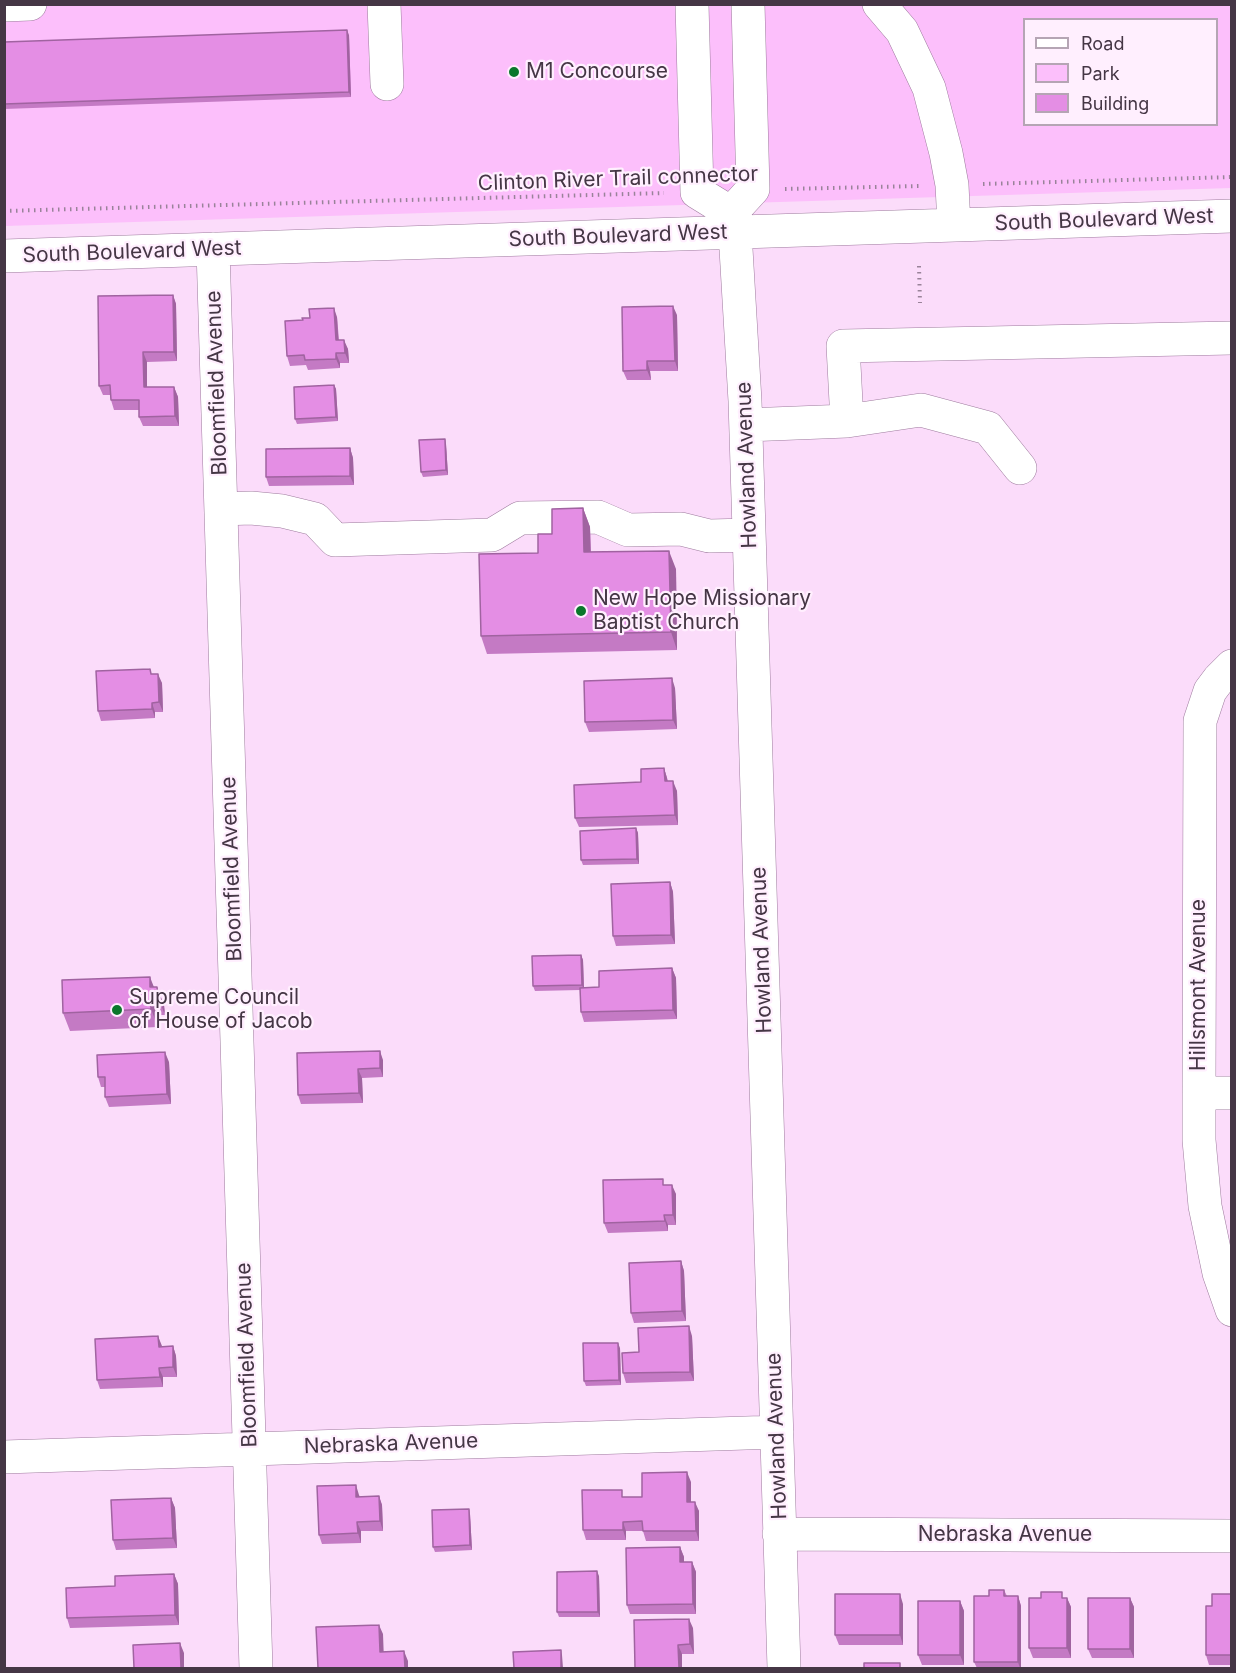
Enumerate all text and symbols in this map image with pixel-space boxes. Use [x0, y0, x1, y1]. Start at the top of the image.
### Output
legend [1023, 18, 1218, 126]
text: Road [1081, 33, 1124, 54]
place label: M1 Concourse [526, 59, 668, 85]
text: Park [1081, 63, 1120, 84]
marker: M1 Concourse [507, 65, 521, 79]
text: Building [1081, 93, 1149, 114]
street label: Clinton River Trail connector [477, 162, 759, 196]
street label: South Boulevard West [994, 204, 1214, 236]
street label: South Boulevard West [508, 220, 728, 252]
street label: South Boulevard West [22, 236, 242, 268]
street label: Bloomfield Avenue [201, 290, 233, 476]
street label: Howland Avenue [731, 381, 763, 549]
place label: New Hope Missionary Baptist Church [593, 586, 811, 636]
marker: New Hope Missionary Baptist Church [574, 604, 588, 618]
street label: Bloomfield Avenue [216, 776, 248, 962]
street label: Howland Avenue [746, 866, 778, 1034]
street label: Hillsmont Avenue [1186, 899, 1212, 1071]
place label: Supreme Council of House of Jacob [129, 985, 313, 1035]
marker: Supreme Council of House of Jacob [110, 1003, 124, 1017]
street label: Bloomfield Avenue [231, 1262, 263, 1448]
street label: Howland Avenue [761, 1352, 793, 1520]
street label: Nebraska Avenue [303, 1428, 479, 1460]
street label: Nebraska Avenue [918, 1522, 1092, 1548]

